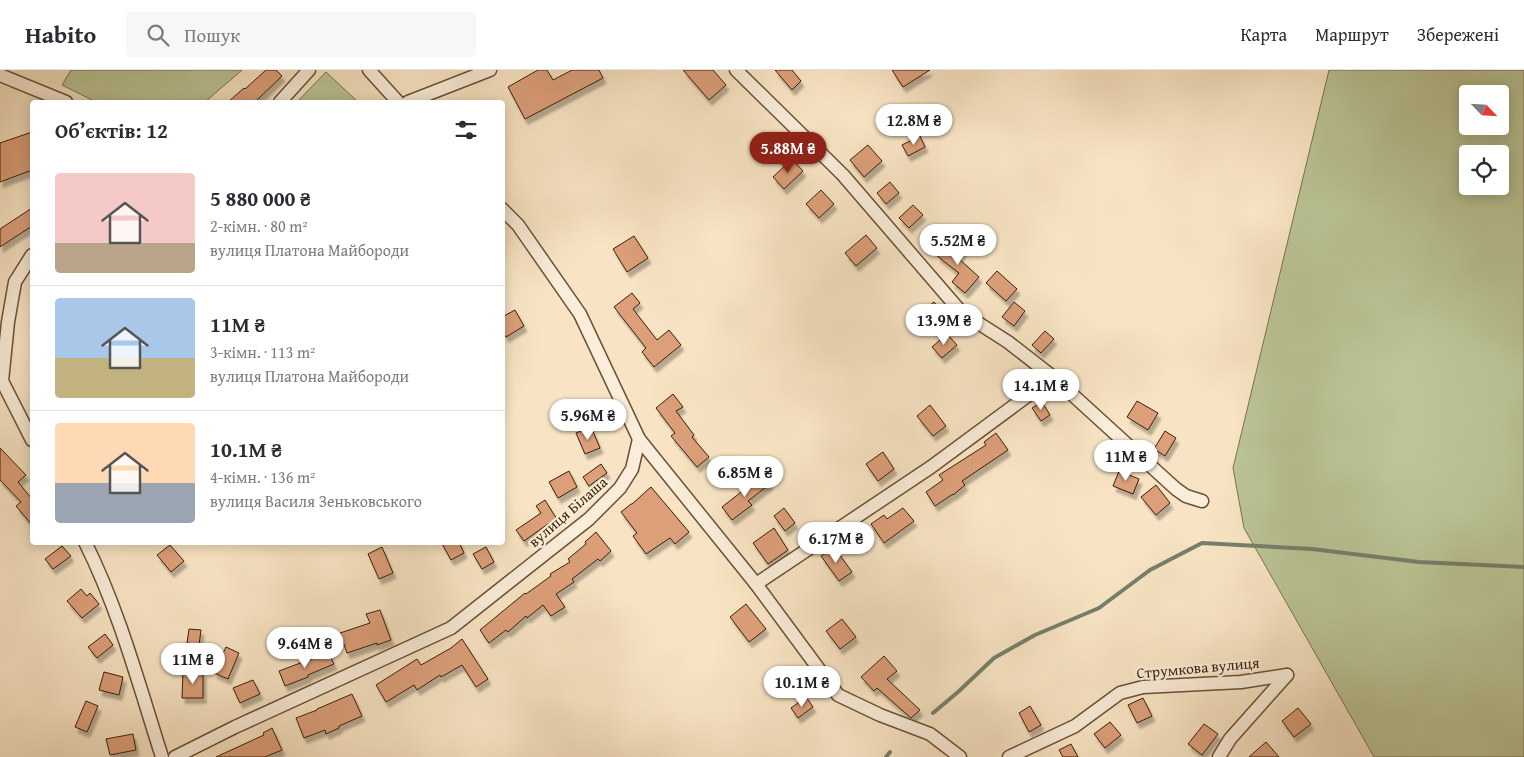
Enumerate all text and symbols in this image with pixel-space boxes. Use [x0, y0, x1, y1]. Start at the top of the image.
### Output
search box [126, 12, 476, 57]
text: Habito [25, 17, 96, 52]
icon: search [144, 21, 172, 49]
text: Пошук [184, 21, 240, 49]
text: Карта [1241, 21, 1287, 48]
text: Маршрут [1315, 21, 1389, 48]
text: Збережені [1417, 21, 1499, 48]
north arrow [1459, 85, 1509, 135]
map controls [1459, 85, 1509, 195]
pin: 12.8M ₴ [868, 104, 960, 146]
text: 12.8M ₴ [887, 108, 941, 132]
text: Об’єктів: 12 [55, 115, 168, 146]
icon: filters [452, 116, 480, 144]
pin: 5.88M ₴ [742, 132, 834, 174]
text: 5.88M ₴ [761, 136, 815, 160]
button: locate [1459, 145, 1509, 195]
text: 5 880 000 ₴ [210, 183, 311, 214]
icon: home [95, 193, 155, 253]
text: 2-кімн. · 80 m² [210, 214, 308, 238]
pin: 5.52M ₴ [912, 224, 1004, 266]
text: 5.52M ₴ [931, 228, 985, 252]
text: вулиця Платона Майбороди [210, 238, 409, 262]
pin: 13.9M ₴ [898, 304, 990, 346]
text: 13.9M ₴ [917, 308, 971, 332]
text: 11M ₴ [210, 309, 265, 340]
icon: home [95, 318, 155, 378]
text: 3-кімн. · 113 m² [210, 340, 315, 364]
text: вулиця Платона Майбороди [210, 364, 409, 388]
pin: 14.1M ₴ [995, 368, 1087, 411]
text: 14.1M ₴ [1014, 373, 1068, 397]
pin: 5.96M ₴ [542, 398, 634, 441]
text: 5.96M ₴ [561, 403, 615, 427]
text: 10.1M ₴ [210, 434, 282, 465]
pin: 11M ₴ [1091, 440, 1161, 482]
icon: home [95, 443, 155, 503]
text: 11M ₴ [1105, 444, 1147, 468]
pin: 6.85M ₴ [699, 456, 791, 498]
text: 6.85M ₴ [718, 460, 772, 484]
text: 4-кімн. · 136 m² [210, 465, 315, 489]
street label: вулиця Білаша [524, 471, 612, 552]
text: вулиця Василя Зеньковського [210, 489, 422, 513]
pin: 6.17M ₴ [790, 522, 882, 564]
text: 6.17M ₴ [809, 526, 863, 550]
pin: 9.64M ₴ [259, 626, 351, 669]
text: 9.64M ₴ [278, 631, 332, 655]
pin: 11M ₴ [158, 642, 228, 685]
text: 11M ₴ [172, 647, 214, 671]
street label: Струмкова вулиця [1136, 652, 1261, 683]
pin: 10.1M ₴ [756, 666, 848, 708]
text: 10.1M ₴ [775, 670, 829, 694]

